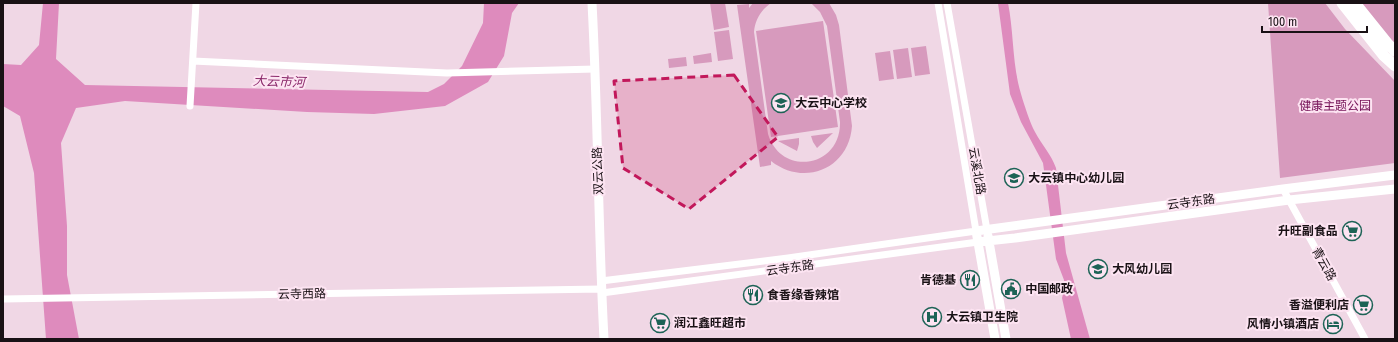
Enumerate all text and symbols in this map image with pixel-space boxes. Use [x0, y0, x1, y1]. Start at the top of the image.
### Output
scale bar [1262, 8, 1367, 34]
text: 100 m [1268, 15, 1297, 29]
water label: 大云市河 [253, 73, 308, 90]
school or university icon: 大云中心学校 [770, 92, 792, 114]
place label: 大云中心学校 [795, 96, 867, 110]
park label: 健康主题公园 [1299, 99, 1371, 113]
street label: 云溪北路 [966, 146, 988, 196]
street label: 双云公路 [590, 147, 606, 195]
school or university icon: 大云镇中心幼儿园 [1003, 167, 1025, 189]
place label: 大云镇中心幼儿园 [1028, 171, 1124, 185]
street label: 云寺东路 [1166, 192, 1216, 212]
supermarket icon: 升旺副食品 [1341, 220, 1363, 242]
place label: 升旺副食品 [1278, 224, 1338, 238]
street label: 青云路 [1309, 245, 1339, 283]
street label: 云寺东路 [765, 258, 815, 278]
school or university icon: 大风幼儿园 [1087, 258, 1109, 280]
place label: 大风幼儿园 [1112, 262, 1172, 276]
restaurant icon: 肯德基 [959, 269, 981, 291]
place label: 肯德基 [920, 273, 956, 287]
public building icon: 中国邮政 [1000, 278, 1022, 300]
place label: 中国邮政 [1025, 282, 1073, 296]
restaurant icon: 食香缘香辣馆 [742, 284, 764, 306]
street label: 云寺西路 [278, 287, 326, 301]
place label: 食香缘香辣馆 [767, 288, 839, 302]
supermarket icon: 香溢便利店 [1352, 294, 1374, 316]
place label: 香溢便利店 [1289, 298, 1349, 312]
hospital icon: 大云镇卫生院 [921, 306, 943, 328]
place label: 大云镇卫生院 [946, 310, 1018, 324]
supermarket icon: 润江鑫旺超市 [649, 312, 671, 334]
hotel icon: 风情小镇酒店 [1322, 313, 1344, 335]
place label: 润江鑫旺超市 [674, 316, 746, 330]
place label: 风情小镇酒店 [1247, 317, 1319, 331]

